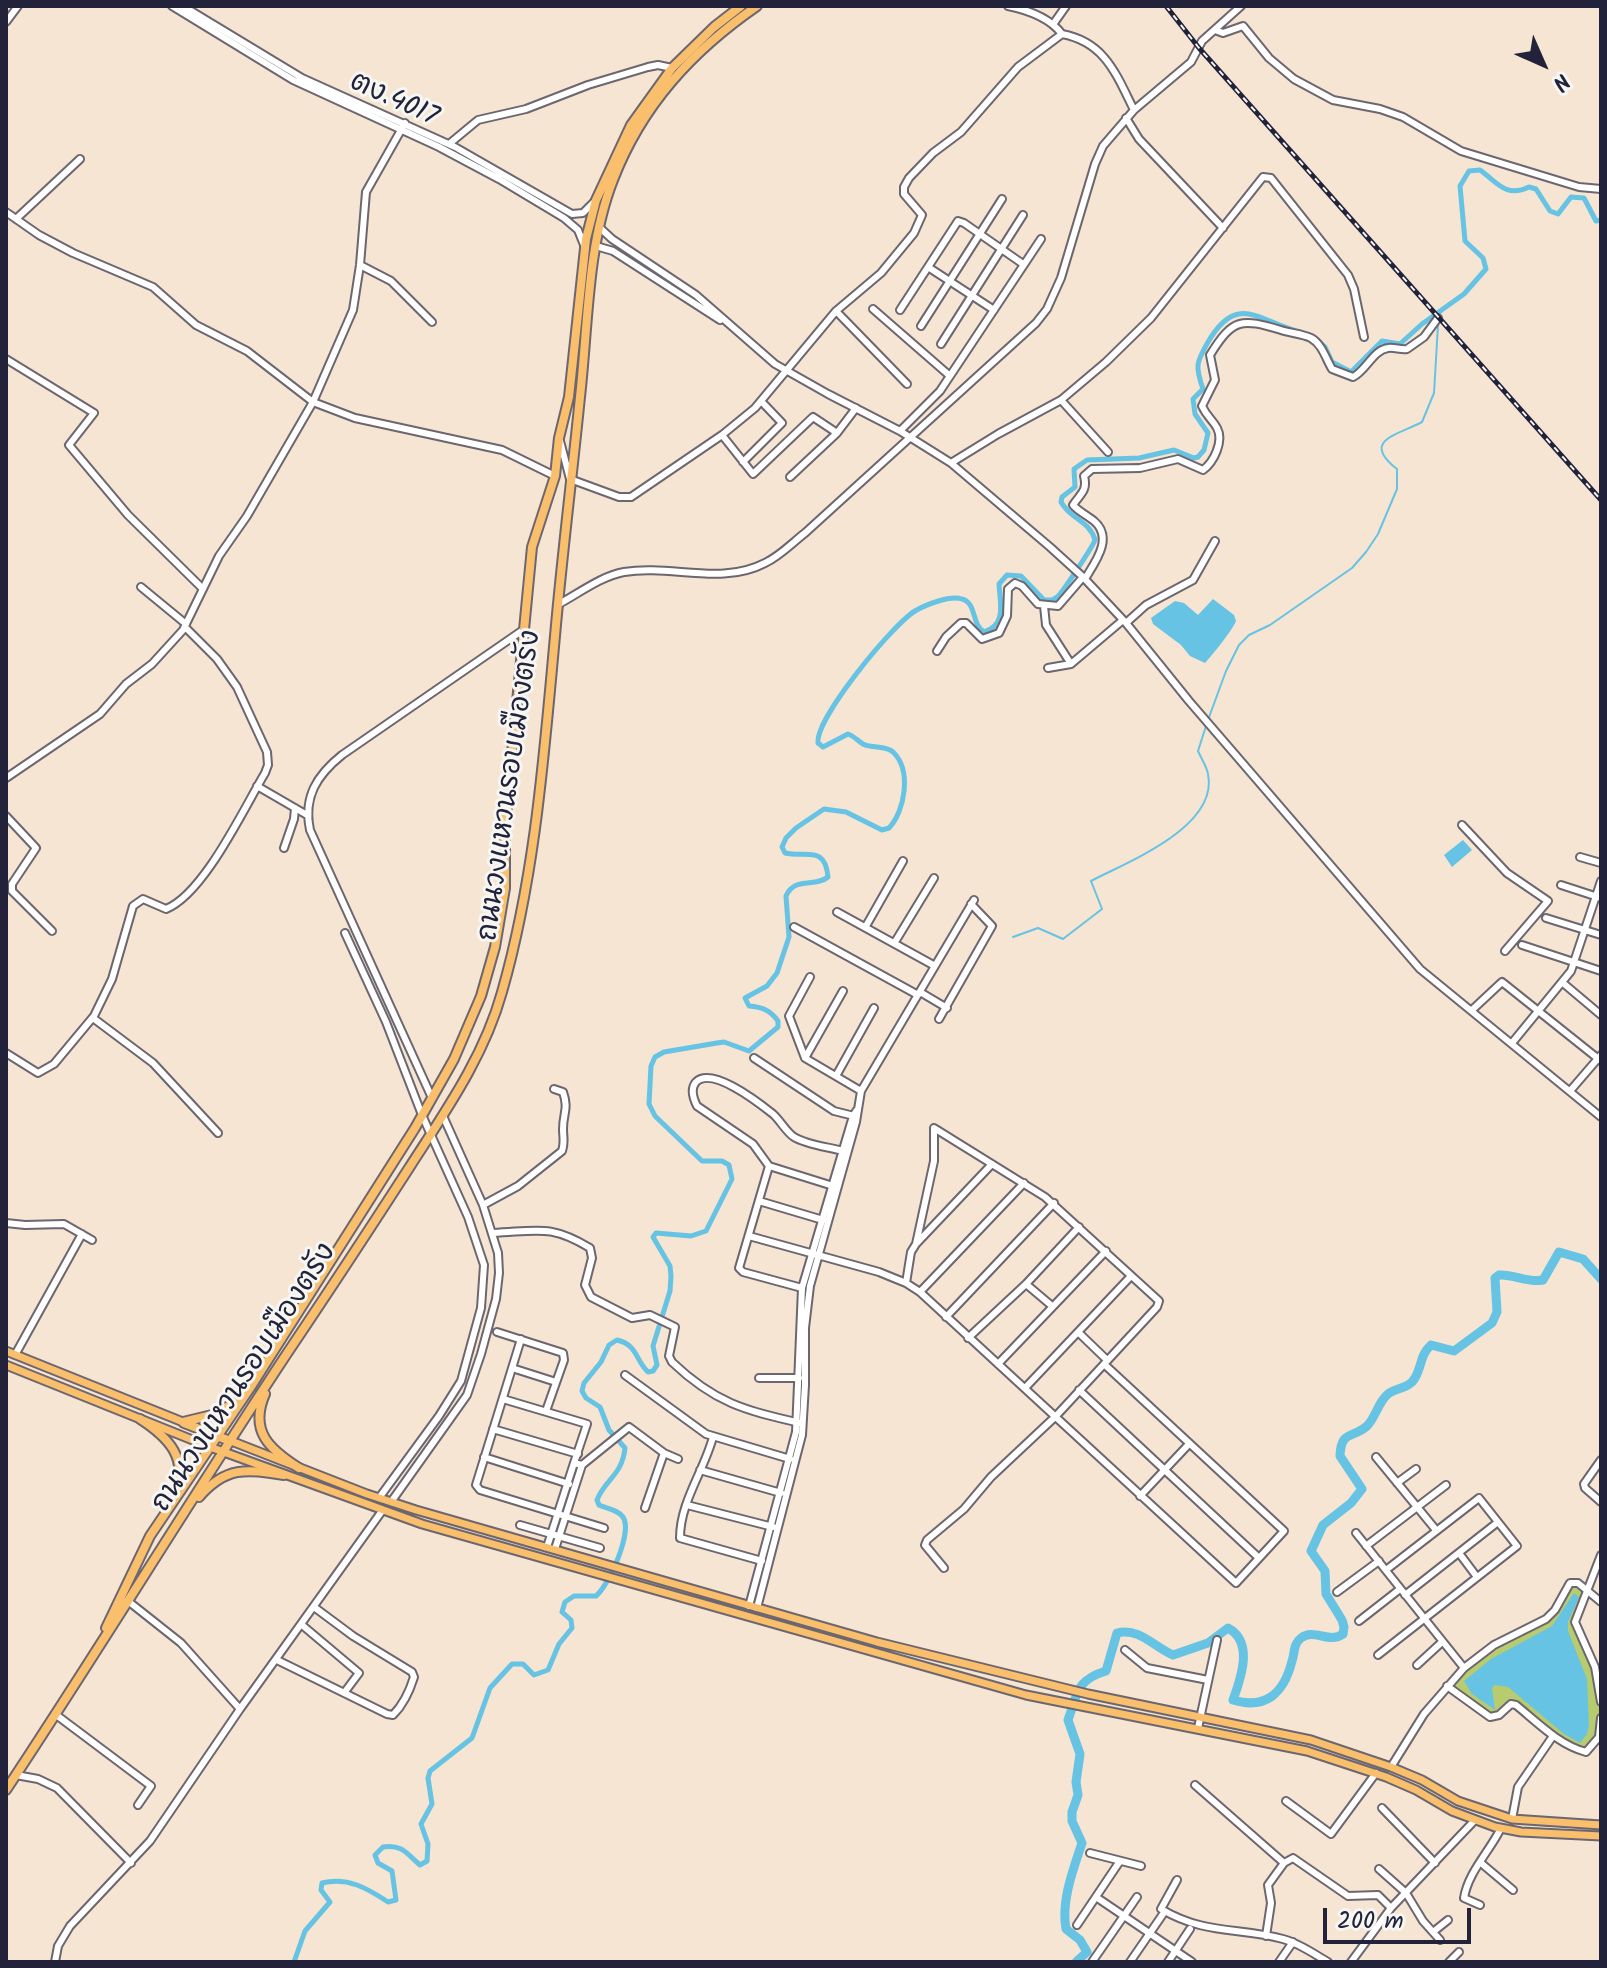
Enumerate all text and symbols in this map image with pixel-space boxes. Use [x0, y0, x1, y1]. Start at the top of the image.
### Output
north arrow [1503, 24, 1583, 104]
text: N [1543, 64, 1578, 99]
street label: ตง.4017 [343, 67, 443, 137]
street label: ถนนวงแหวนรอบเมืองตรัง [474, 629, 550, 943]
street label: ถนนวงแหวนรอบเมืองตรัง [147, 1238, 345, 1520]
scale bar [1327, 1892, 1475, 1942]
text: 200 m [1337, 1902, 1404, 1941]

